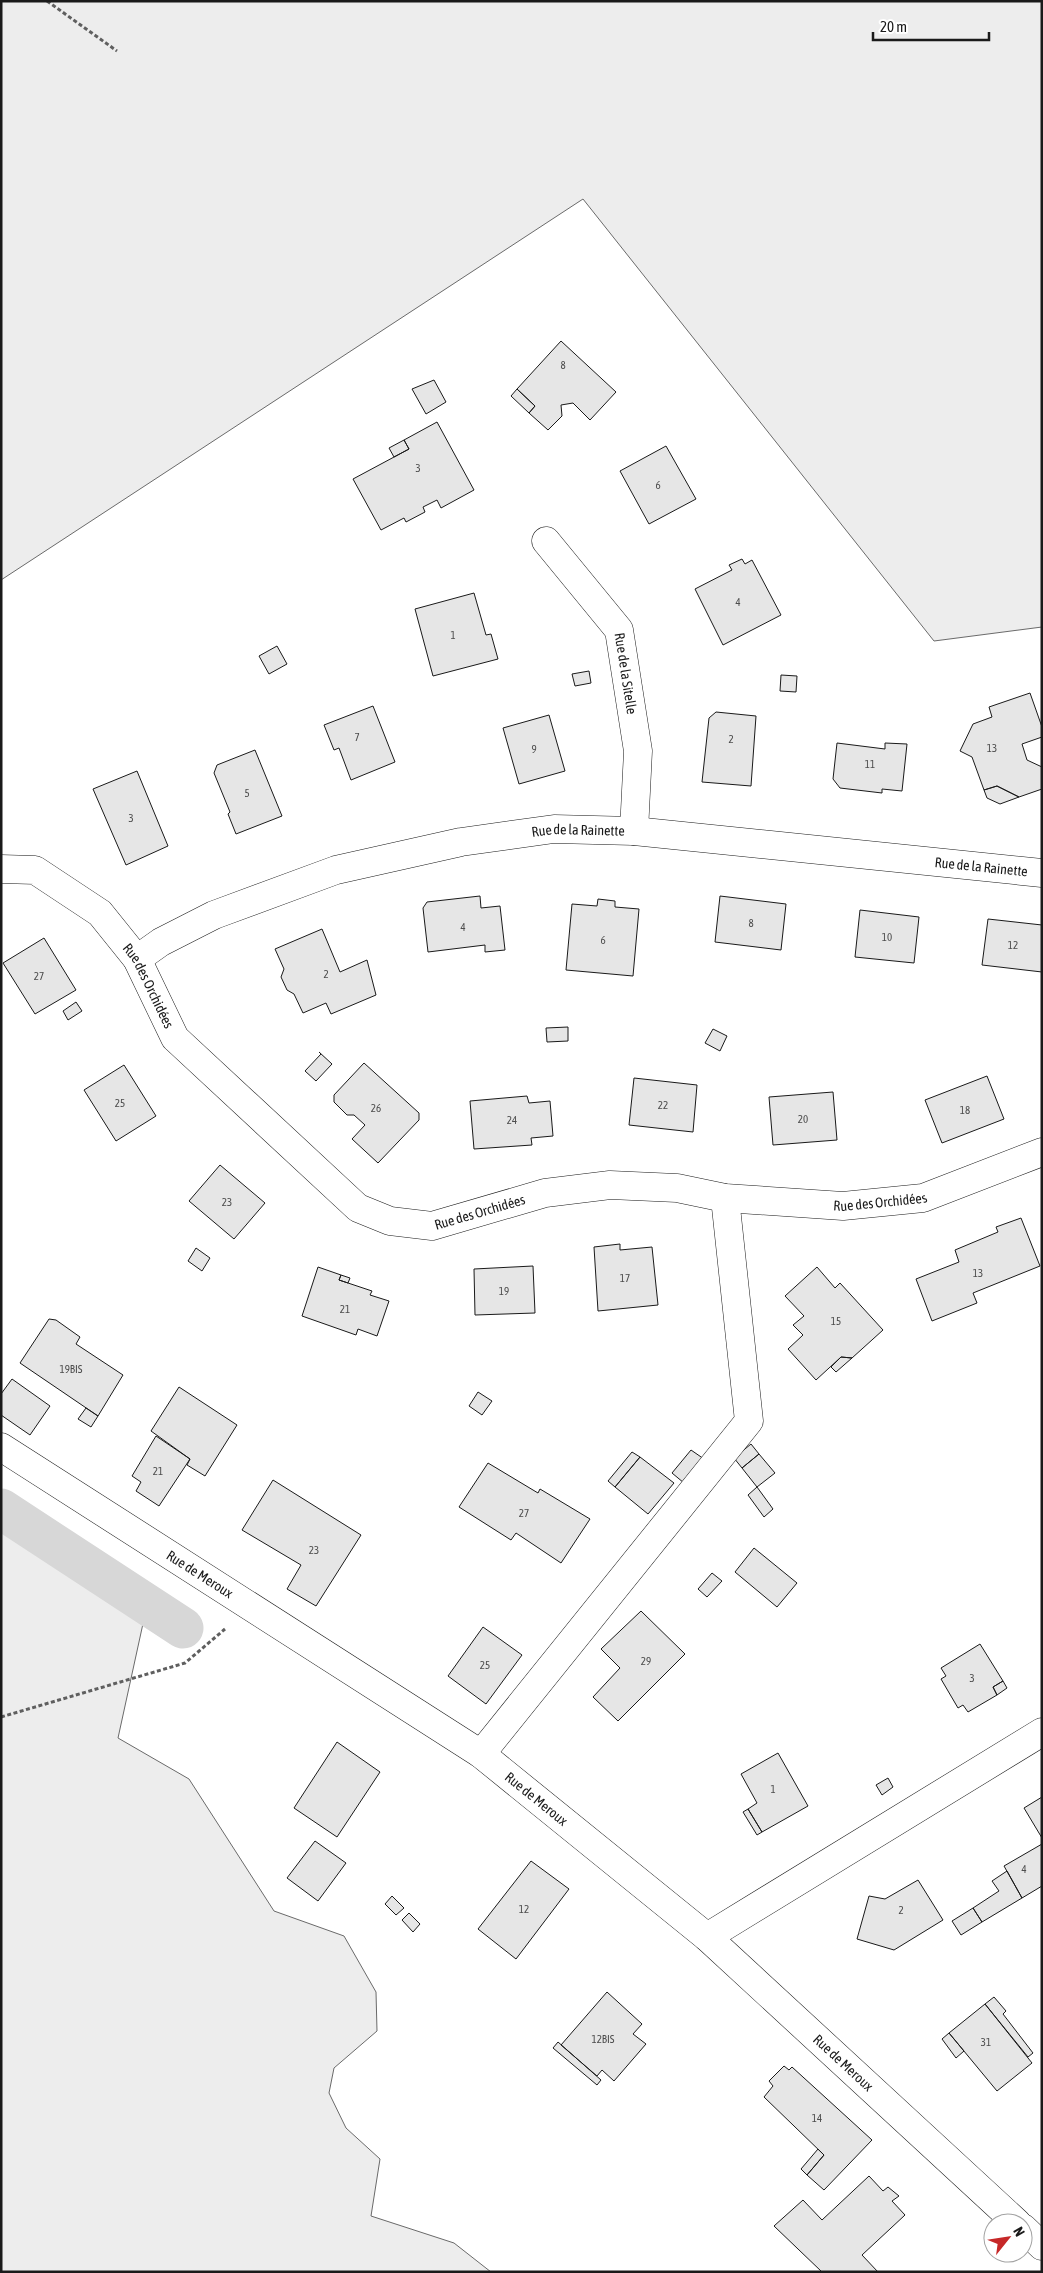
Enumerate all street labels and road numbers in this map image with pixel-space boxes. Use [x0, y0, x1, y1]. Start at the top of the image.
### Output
street label: Rue de la Sitelle [612, 632, 640, 715]
street label: Rue de la Rainette [531, 821, 625, 840]
street label: Rue de la Rainette [934, 854, 1028, 879]
street label: Rue des Orchidées [120, 940, 177, 1031]
street label: Rue des Orchidées [833, 1189, 929, 1214]
street label: Rue des Orchidées [433, 1191, 527, 1233]
street label: Rue de Meroux [164, 1547, 236, 1602]
street label: Rue de Meroux [502, 1769, 571, 1829]
street label: Rue de Meroux [810, 2031, 877, 2095]

